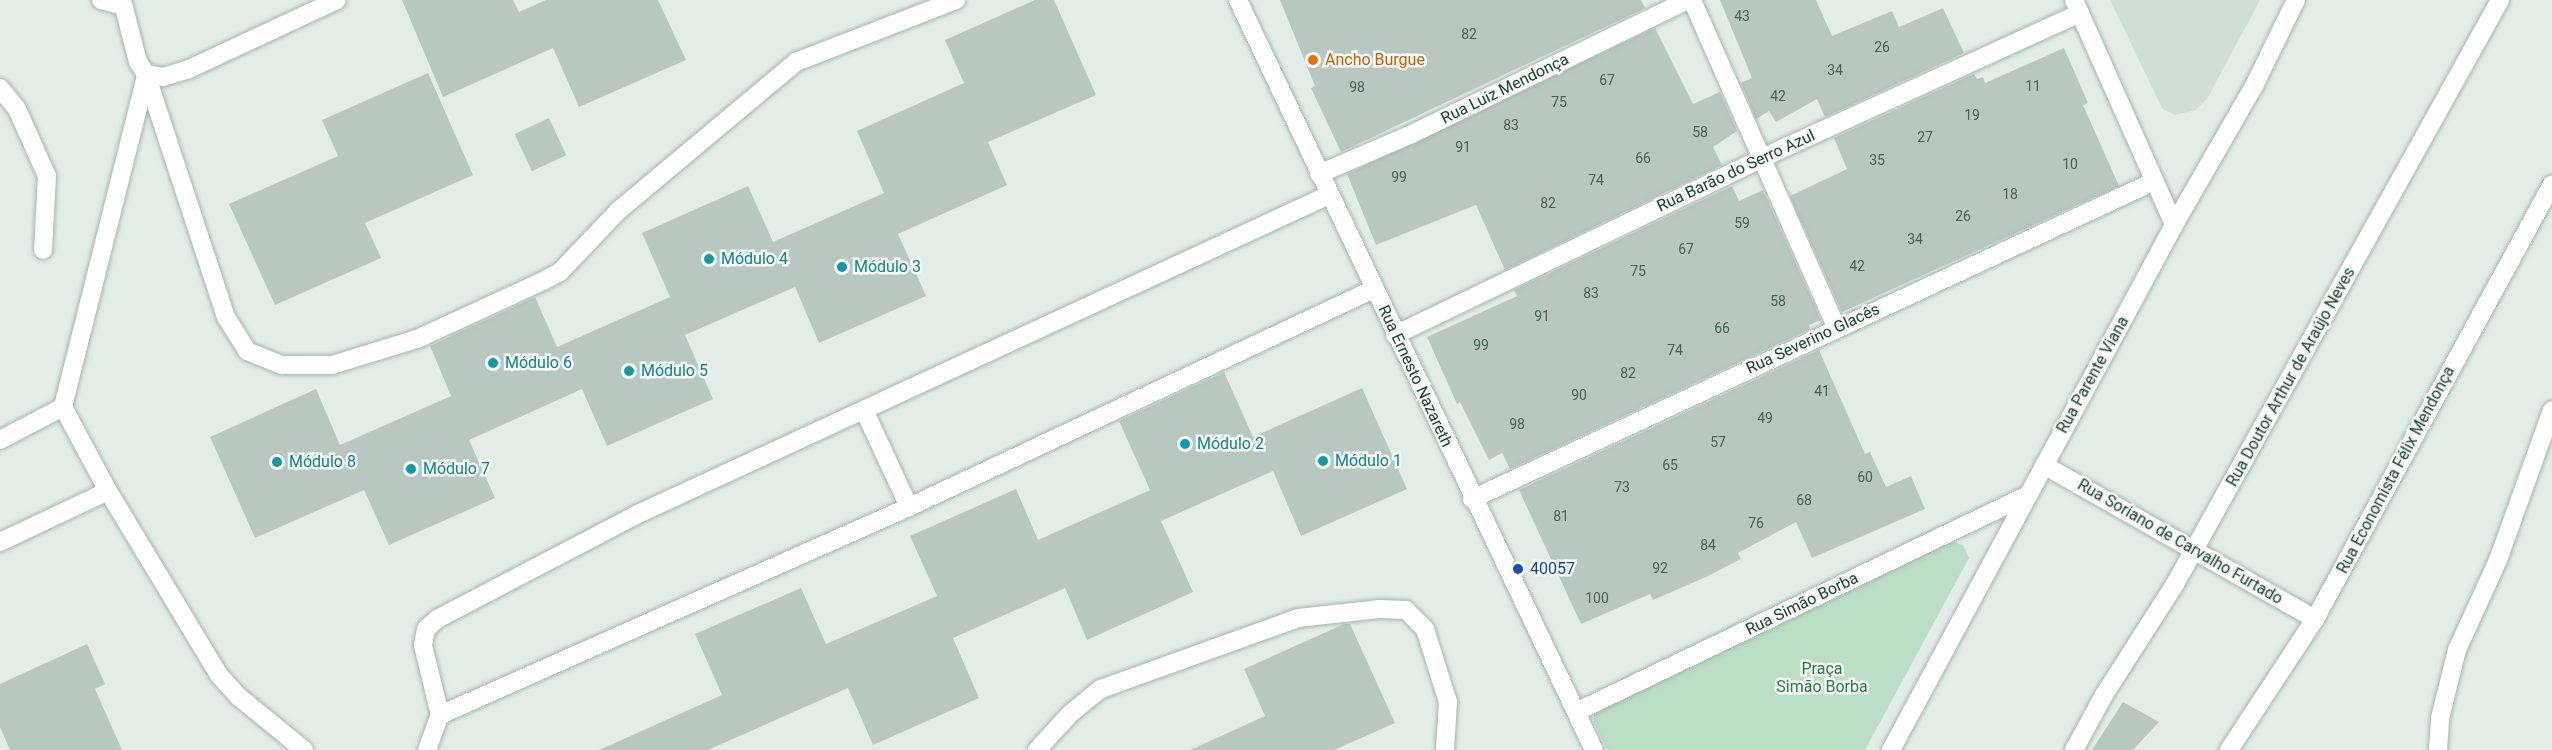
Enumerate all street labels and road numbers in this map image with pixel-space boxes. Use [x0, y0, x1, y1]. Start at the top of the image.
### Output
street label: Rua Luiz Mendonça [1438, 50, 1572, 128]
street label: Rua Barão do Serro Azul [1654, 126, 1818, 216]
street label: Rua Doutor Arthur de Araújo Neves [2223, 264, 2359, 490]
street label: Rua Severino Glacês [1743, 300, 1883, 378]
street label: Rua Ernesto Nazareth [1374, 302, 1456, 450]
street label: Rua Parente Viana [2053, 313, 2133, 437]
street label: Rua Economista Félix Mendonça [2333, 363, 2459, 577]
street label: Rua Soriano de Carvalho Furtado [2074, 475, 2286, 609]
street label: Rua Simão Borba [1743, 568, 1861, 640]

